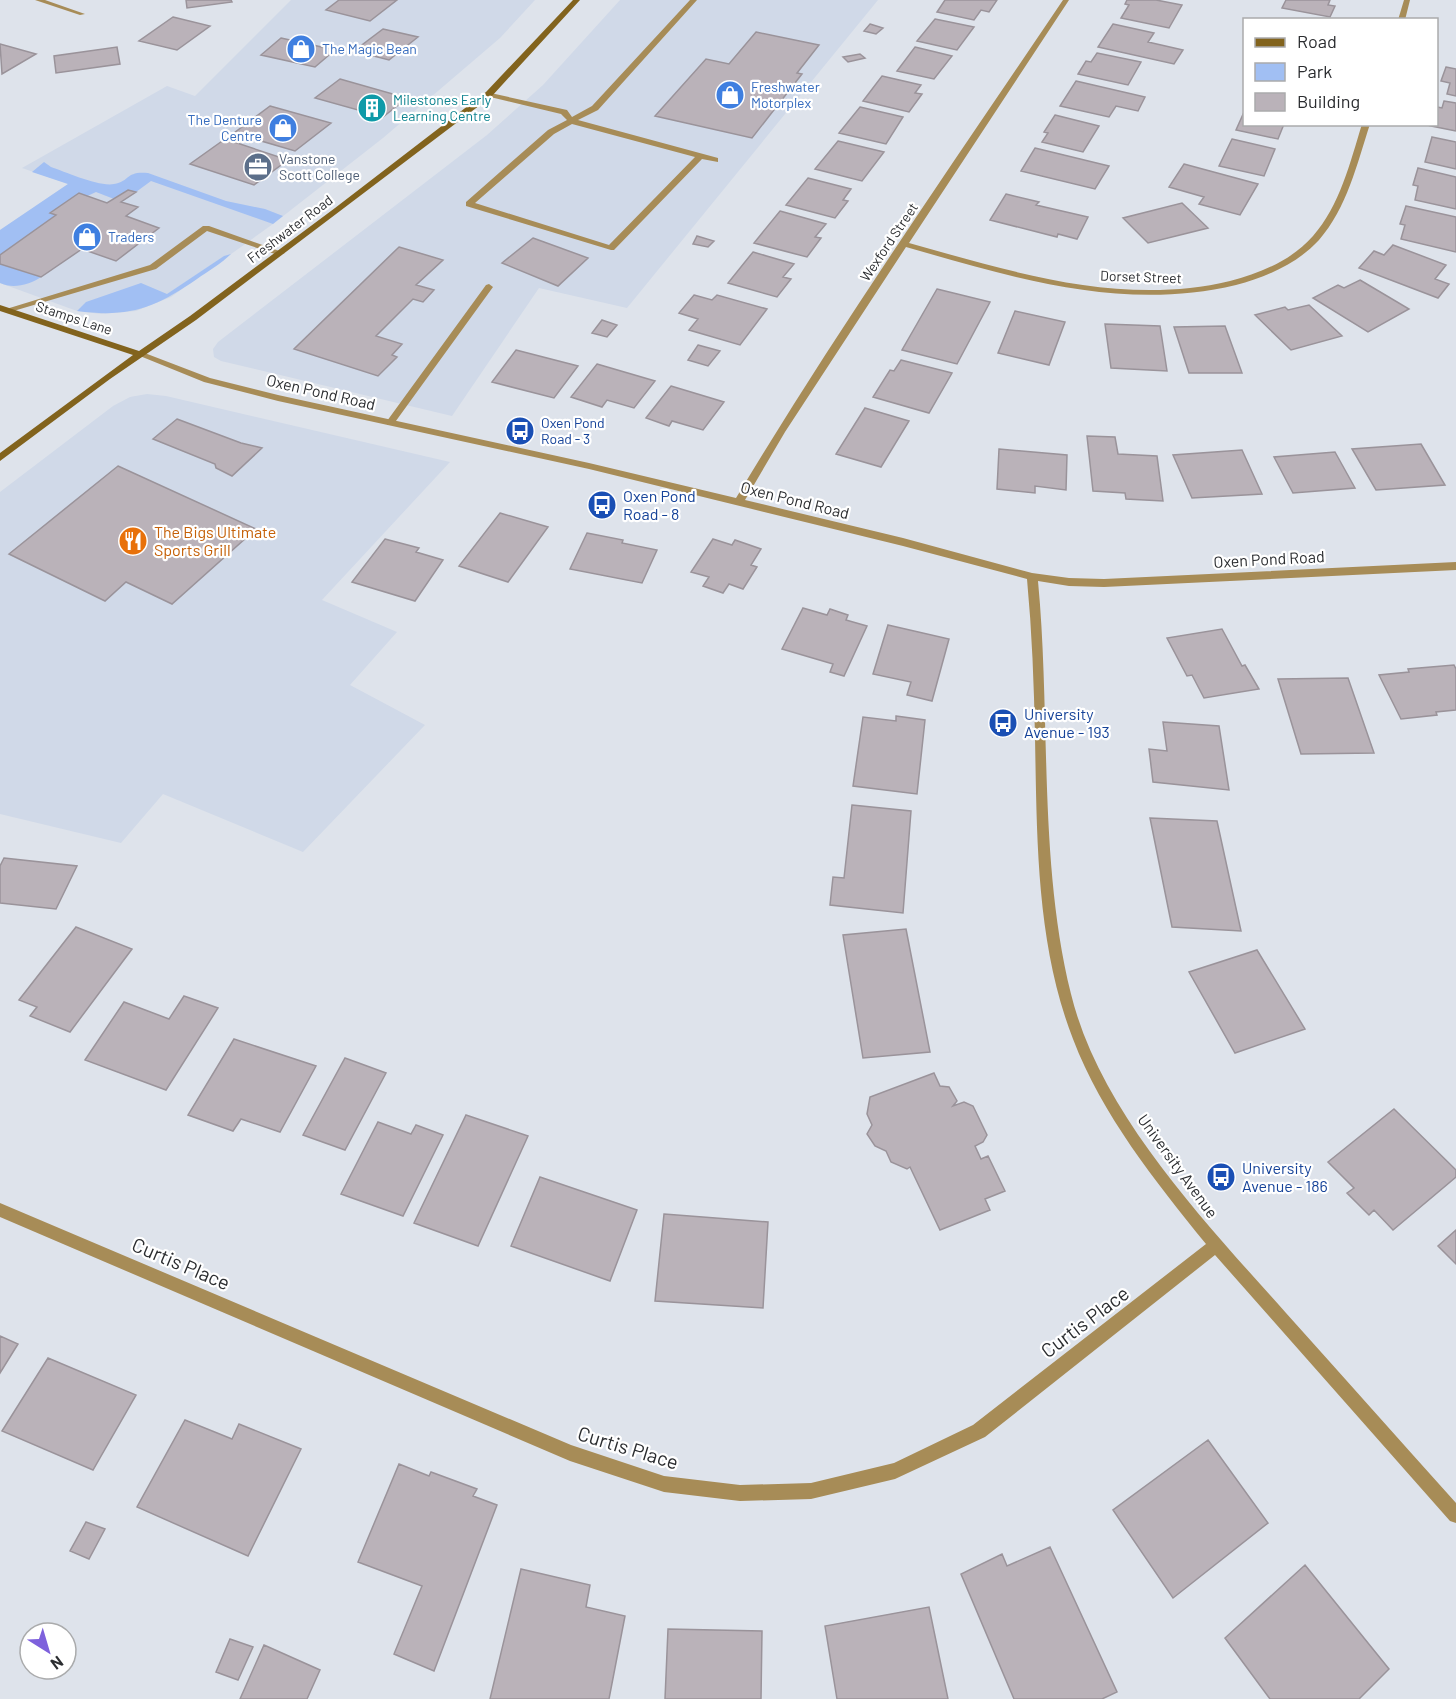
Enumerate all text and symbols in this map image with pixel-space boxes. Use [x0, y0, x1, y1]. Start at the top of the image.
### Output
legend [1243, 18, 1438, 126]
text: Road [1297, 30, 1337, 52]
shop icon: The Magic Bean [285, 33, 317, 65]
place label: The Magic Bean [322, 40, 417, 57]
text: Park [1297, 60, 1332, 82]
place label: Freshwater Motorplex [751, 78, 820, 111]
shop icon: Freshwater Motorplex [714, 79, 746, 111]
text: Building [1297, 90, 1360, 112]
place label: Milestones Early Learning Centre [393, 91, 492, 124]
building icon: Milestones Early Learning Centre [356, 92, 388, 124]
place label: The Denture Centre [188, 111, 262, 144]
shop icon: The Denture Centre [267, 112, 299, 144]
place label: Vanstone Scott College [279, 150, 360, 183]
office icon: Vanstone Scott College [242, 151, 274, 183]
street label: Freshwater Road [244, 191, 336, 266]
street label: Wexford Street [856, 199, 921, 284]
shop icon: Traders [71, 221, 103, 253]
place label: Traders [108, 228, 155, 245]
street label: Dorset Street [1100, 267, 1182, 286]
street label: Stamps Lane [34, 297, 114, 338]
street label: Oxen Pond Road [265, 370, 377, 413]
place label: Oxen Pond Road - 3 [541, 414, 605, 447]
bus stop icon: Oxen Pond Road - 3 [504, 415, 536, 447]
street label: Oxen Pond Road [739, 477, 851, 522]
place label: Oxen Pond Road - 8 [623, 486, 696, 523]
bus stop icon: Oxen Pond Road - 8 [586, 489, 618, 521]
place label: The Bigs Ultimate Sports Grill [154, 522, 276, 559]
restaurant icon: The Bigs Ultimate Sports Grill [117, 525, 149, 557]
street label: Oxen Pond Road [1213, 546, 1325, 571]
place label: University Avenue - 193 [1024, 704, 1110, 741]
bus stop icon: University Avenue - 193 [987, 707, 1019, 739]
street label: University Avenue [1134, 1110, 1222, 1221]
place label: University Avenue - 186 [1242, 1158, 1328, 1195]
bus stop icon: University Avenue - 186 [1205, 1161, 1237, 1193]
street label: Curtis Place [129, 1232, 234, 1294]
street label: Curtis Place [1036, 1280, 1133, 1362]
street label: Curtis Place [575, 1420, 682, 1474]
north arrow [18, 1621, 78, 1681]
text: N [47, 1653, 67, 1674]

